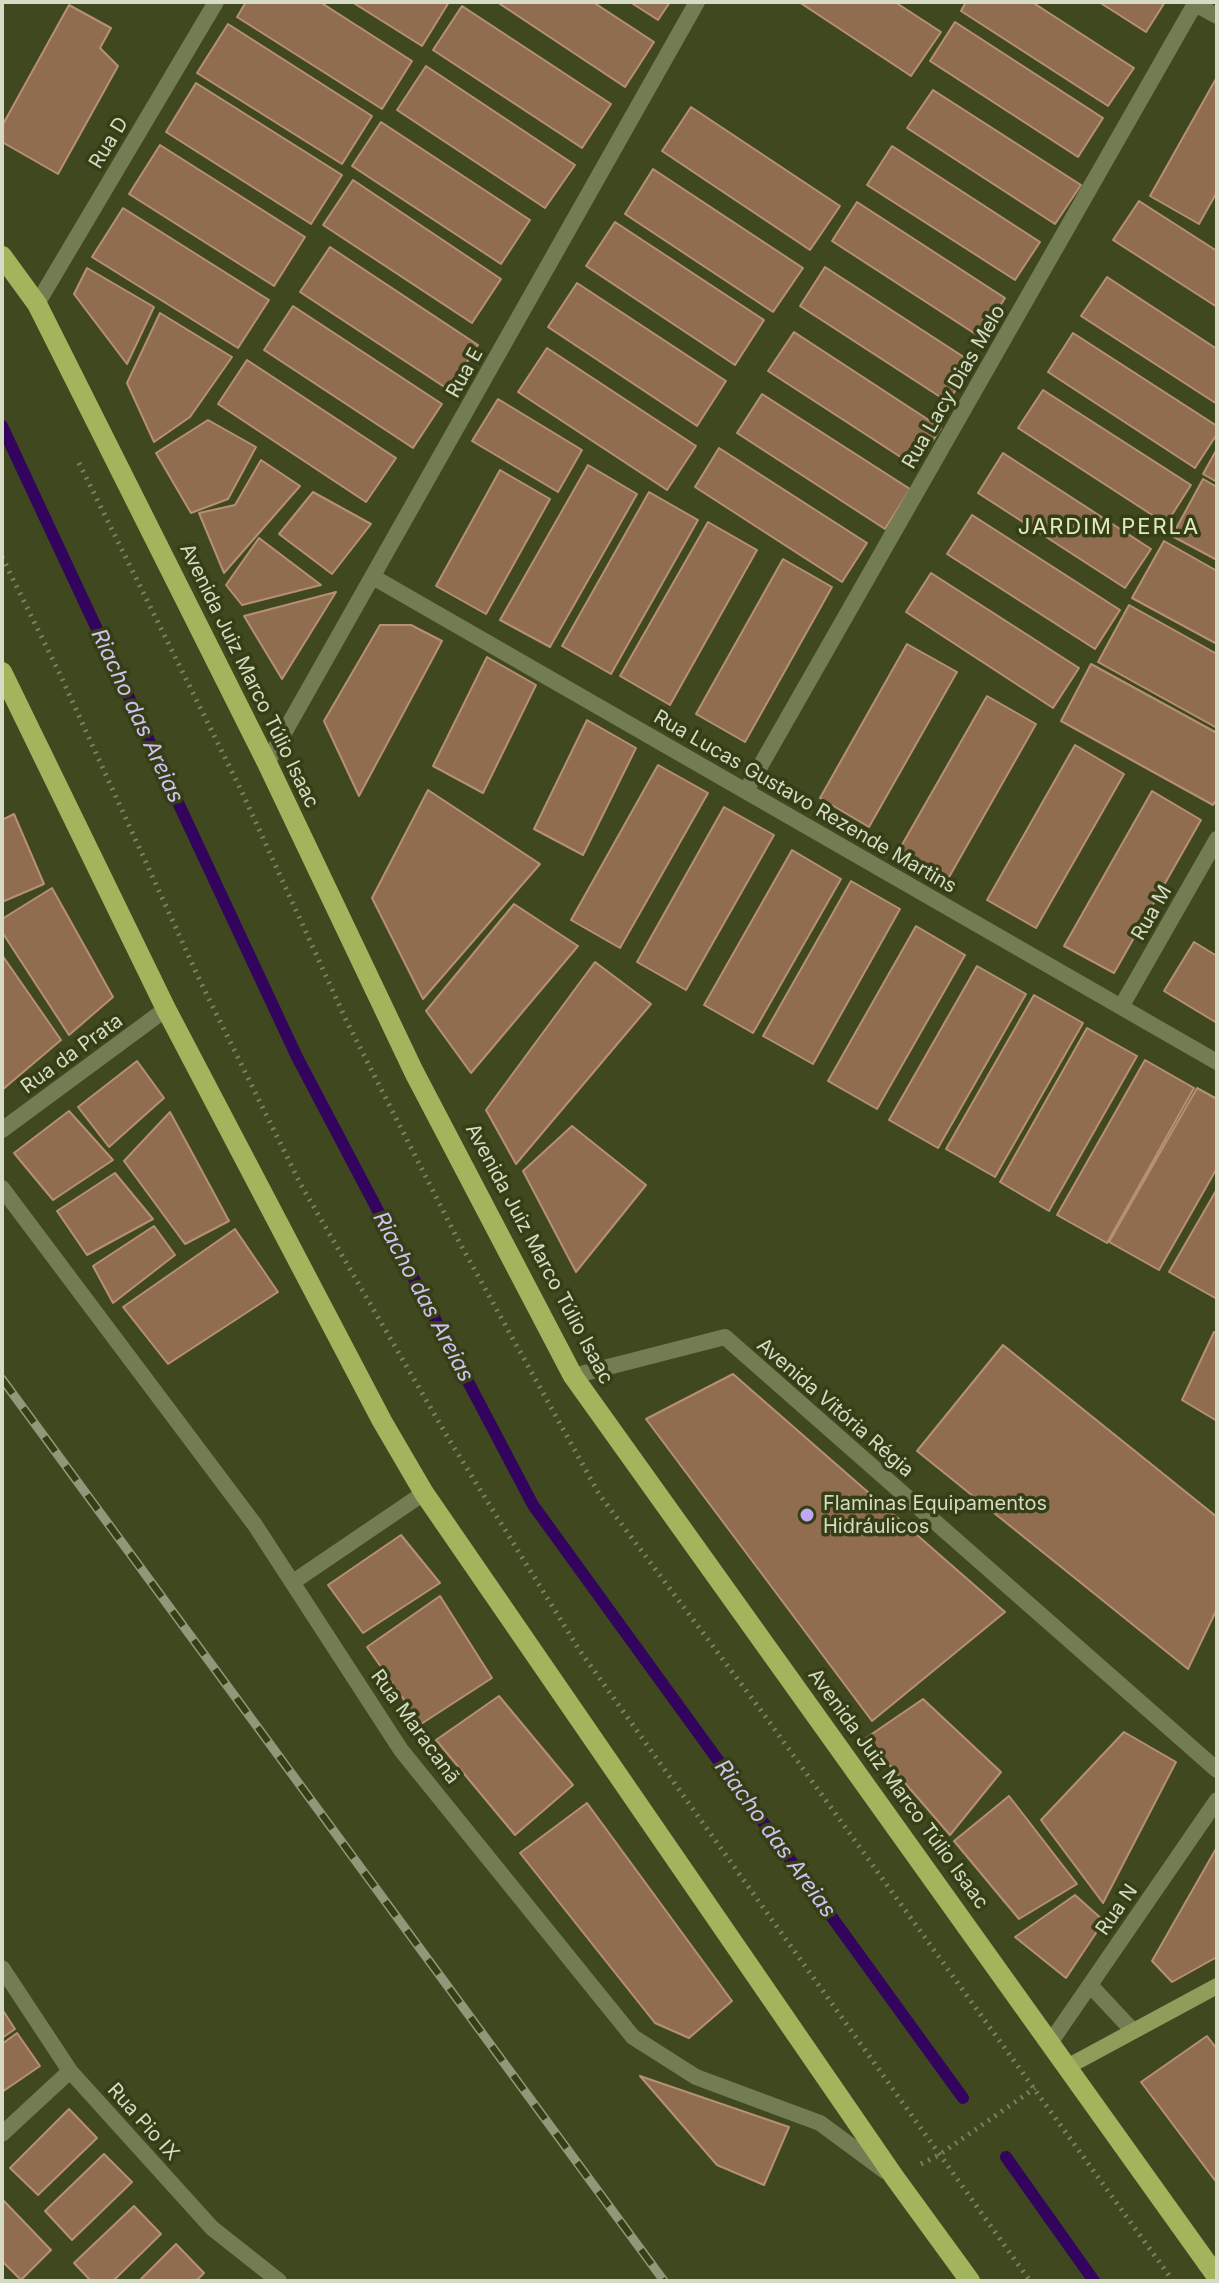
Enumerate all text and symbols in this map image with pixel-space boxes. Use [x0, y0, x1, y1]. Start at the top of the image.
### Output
street label: Rua D [84, 113, 134, 173]
street label: Rua Lacy Dias Melo [897, 301, 1011, 473]
street label: Rua E [442, 344, 488, 402]
district label: JARDIM PERLA [1018, 514, 1200, 540]
street label: Avenida Juiz Marco Túlio Isaac [174, 540, 324, 812]
water label: Riacho das Areias [85, 625, 189, 807]
street label: Rua Lucas Gustavo Rezende Martins [649, 705, 961, 899]
street label: Rua M [1127, 881, 1177, 945]
street label: Rua da Prata [16, 1009, 128, 1099]
street label: Avenida Juiz Marco Túlio Isaac [460, 1120, 618, 1388]
water label: Riacho das Areias [367, 1207, 479, 1387]
street label: Avenida Vitória Régia [752, 1333, 918, 1483]
place label: Flaminas Equipamentos Hidráulicos [823, 1492, 1047, 1539]
marker: Flaminas Equipamentos Hidráulicos [798, 1506, 816, 1524]
street label: Avenida Juiz Marco Túlio Isaac [803, 1664, 993, 1914]
street label: Rua Maracanã [365, 1665, 465, 1789]
water label: Riacho das Areias [709, 1755, 841, 1923]
street label: Rua N [1091, 1880, 1143, 1940]
street label: Rua Pio IX [102, 2078, 184, 2166]

